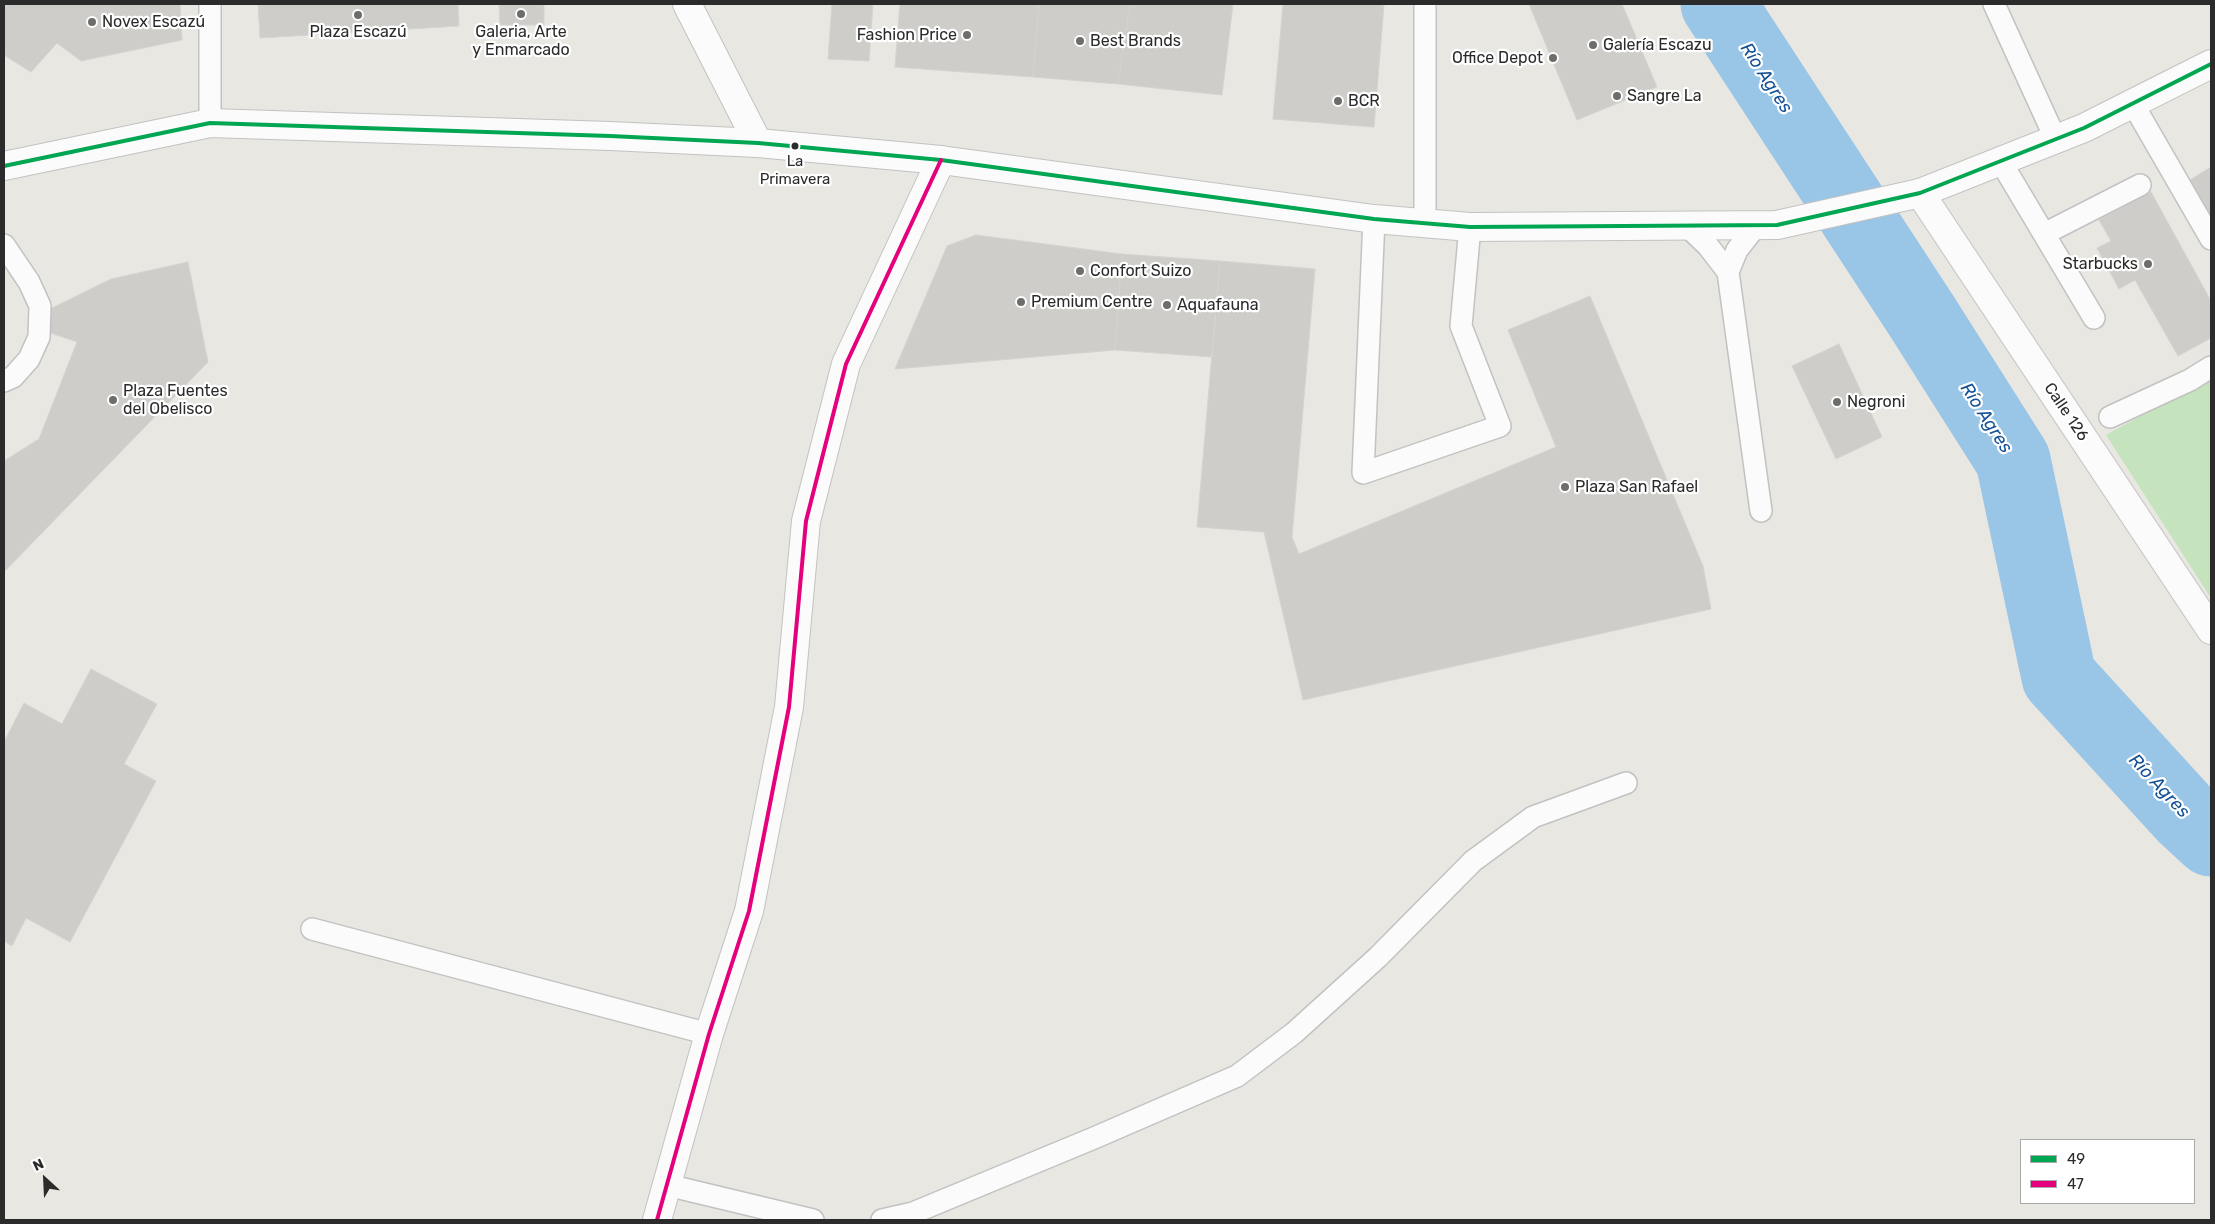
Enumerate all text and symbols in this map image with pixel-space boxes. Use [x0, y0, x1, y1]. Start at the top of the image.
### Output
marker: Galeria, Arte y Enmarcado [515, 8, 527, 20]
marker: Plaza Escazú [352, 9, 364, 21]
place label: Novex Escazú [102, 12, 205, 32]
marker: Novex Escazú [86, 16, 98, 28]
place label: Plaza Escazú [309, 22, 407, 42]
place label: Galeria, Arte y Enmarcado [472, 22, 570, 60]
place label: Fashion Price [857, 25, 957, 45]
marker: Fashion Price [961, 29, 973, 41]
place label: Best Brands [1090, 31, 1181, 51]
marker: Best Brands [1074, 35, 1086, 47]
place label: Galería Escazu [1603, 35, 1712, 55]
marker: Galería Escazu [1587, 39, 1599, 51]
water label: Río Agres [1735, 39, 1797, 117]
place label: Office Depot [1452, 48, 1543, 68]
marker: Office Depot [1547, 52, 1559, 64]
place label: Sangre La [1627, 86, 1702, 106]
marker: Sangre La [1611, 90, 1623, 102]
place label: BCR [1348, 91, 1380, 111]
marker: BCR [1332, 95, 1344, 107]
marker: La Primavera [790, 141, 800, 151]
place label: La Primavera [760, 153, 830, 188]
place label: Starbucks [2063, 254, 2138, 274]
marker: Starbucks [2142, 258, 2154, 270]
place label: Confort Suizo [1090, 261, 1192, 281]
marker: Confort Suizo [1074, 265, 1086, 277]
place label: Premium Centre [1031, 292, 1152, 312]
place label: Aquafauna [1177, 295, 1259, 315]
marker: Premium Centre [1015, 296, 1027, 308]
marker: Aquafauna [1161, 299, 1173, 311]
water label: Río Agres [1955, 379, 2017, 457]
street label: Calle 126 [2040, 379, 2092, 445]
place label: Plaza Fuentes del Obelisco [123, 381, 228, 419]
place label: Negroni [1847, 392, 1905, 412]
marker: Plaza Fuentes del Obelisco [107, 394, 119, 406]
marker: Negroni [1831, 396, 1843, 408]
place label: Plaza San Rafael [1575, 477, 1698, 497]
marker: Plaza San Rafael [1559, 481, 1571, 493]
water label: Río Agres [2124, 750, 2194, 822]
legend [2020, 1139, 2195, 1204]
text: 49 [2067, 1150, 2085, 1168]
north arrow [20, 1154, 70, 1204]
text: N [30, 1155, 47, 1175]
text: 47 [2067, 1175, 2084, 1193]

